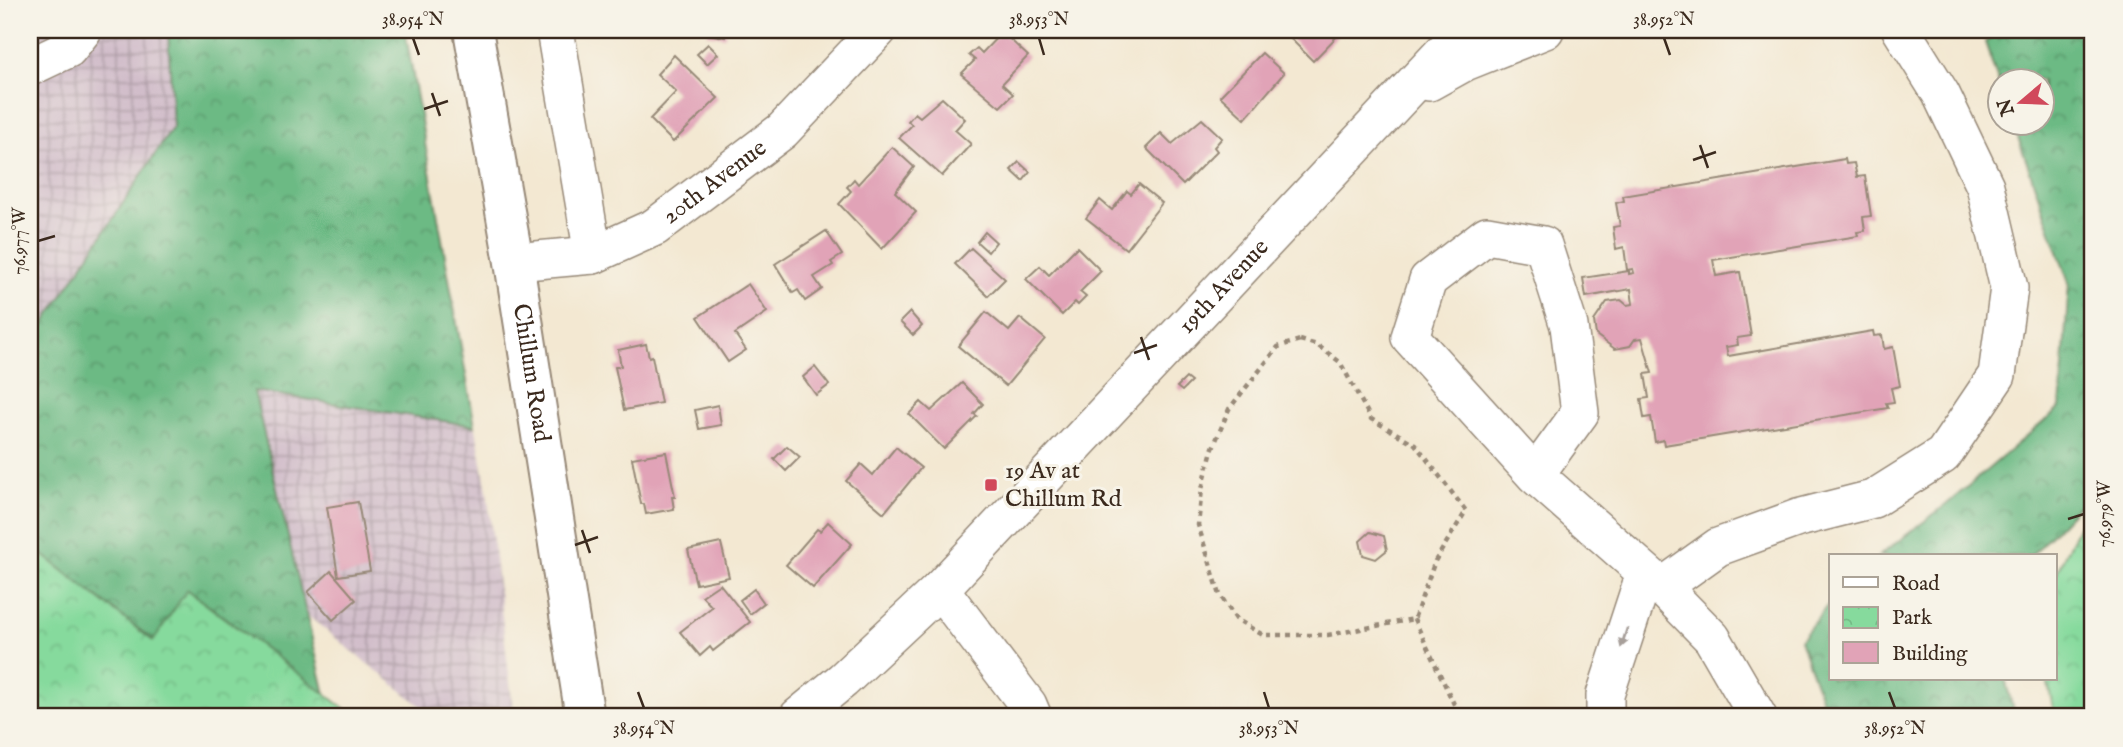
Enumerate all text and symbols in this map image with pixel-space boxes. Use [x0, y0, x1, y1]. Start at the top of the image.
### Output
text: 38.954°N [382, 9, 444, 32]
text: 38.953°N [1009, 9, 1069, 32]
text: 38.952°N [1633, 9, 1695, 32]
north arrow [1986, 66, 2056, 136]
text: N [1993, 95, 2021, 120]
street label: 20th Avenue [656, 133, 773, 231]
text: 76.977°W [9, 206, 32, 275]
street label: 19th Avenue [1172, 232, 1276, 340]
street label: Chillum Road [505, 302, 557, 445]
place label: 19 Av at Chillum Rd [1005, 456, 1122, 515]
marker: 19 Av at Chillum Rd [983, 477, 999, 493]
text: 76.979°W [2094, 480, 2117, 547]
legend [1829, 554, 2056, 680]
text: Road [1892, 571, 1940, 598]
text: Park [1892, 605, 1933, 632]
one-way arrow [1618, 627, 1629, 648]
text: Building [1892, 641, 1968, 668]
text: 38.954°N [613, 718, 675, 741]
text: 38.953°N [1239, 718, 1299, 741]
text: 38.952°N [1864, 718, 1926, 741]

